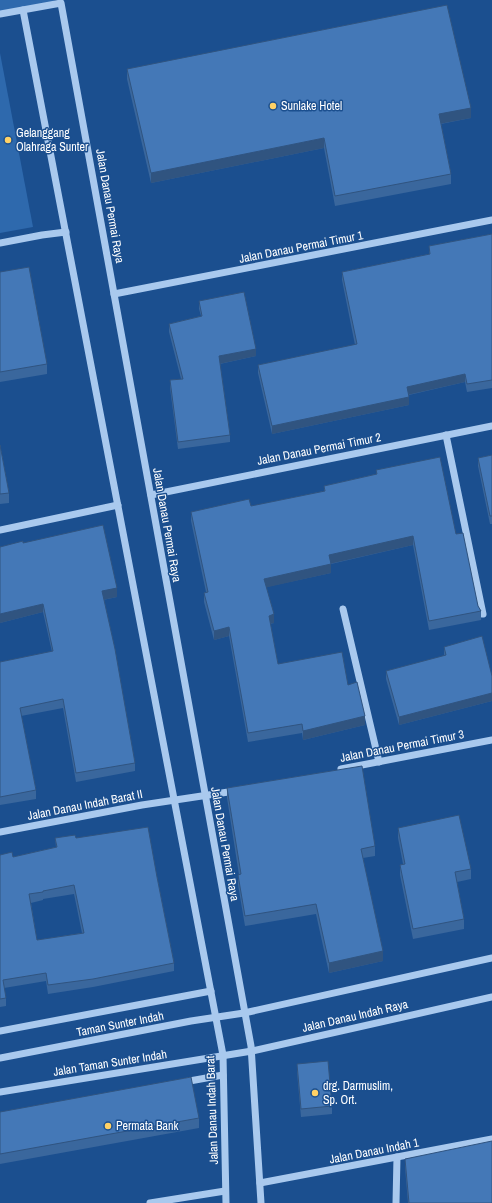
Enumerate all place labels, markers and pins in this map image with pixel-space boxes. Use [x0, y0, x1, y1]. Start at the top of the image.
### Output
place label: Sunlake Hotel [281, 98, 342, 114]
marker: Sunlake Hotel [268, 101, 278, 111]
place label: Gelanggang Olahraga Sunter [16, 125, 89, 155]
marker: Gelanggang Olahraga Sunter [3, 135, 13, 145]
place label: drg. Darmuslim, Sp. Ort. [323, 1078, 393, 1108]
marker: drg. Darmuslim, Sp. Ort. [310, 1088, 320, 1098]
place label: Permata Bank [116, 1118, 178, 1134]
marker: Permata Bank [103, 1121, 113, 1131]

